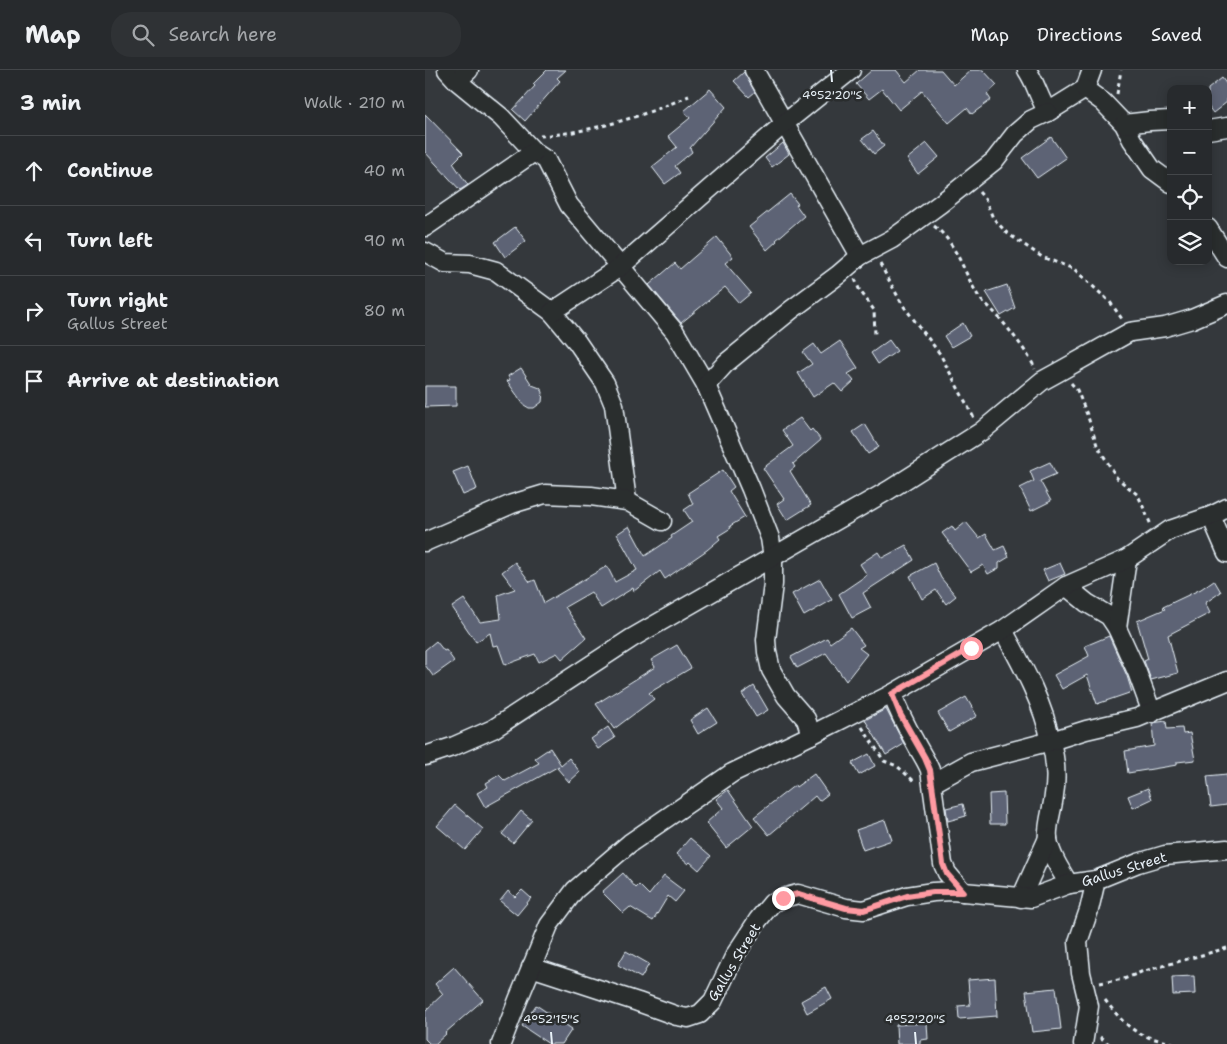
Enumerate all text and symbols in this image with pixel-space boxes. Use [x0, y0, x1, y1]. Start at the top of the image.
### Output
search box [111, 12, 461, 57]
text: Map [25, 19, 81, 51]
icon: search [129, 21, 157, 49]
text: Search here [169, 22, 277, 47]
text: Map [971, 23, 1009, 47]
text: Directions [1037, 23, 1123, 47]
text: Saved [1151, 23, 1202, 47]
map controls [1167, 85, 1212, 265]
button: + [1167, 85, 1212, 130]
text: 4°52'20"S [802, 87, 862, 103]
text: 3 min [20, 89, 81, 117]
text: Walk · 210 m [304, 92, 405, 113]
button: − [1167, 130, 1212, 175]
icon: ahead [20, 157, 48, 185]
text: Continue [67, 158, 153, 183]
text: 40 m [363, 160, 405, 181]
button: locate [1167, 175, 1212, 220]
button: layers [1167, 220, 1212, 265]
icon: left [20, 227, 48, 255]
text: Turn left [67, 228, 153, 253]
text: 90 m [364, 230, 405, 251]
text: Turn right [67, 288, 168, 313]
icon: right [20, 297, 48, 325]
text: 80 m [364, 300, 405, 321]
text: Gallus Street [67, 313, 168, 334]
icon: arrive [20, 367, 48, 395]
text: Arrive at destination [67, 368, 279, 393]
route start [960, 637, 983, 660]
street label: Gallus Street [1079, 848, 1169, 890]
route end [772, 887, 795, 910]
street label: Gallus Street [704, 920, 764, 1004]
text: 4°52'15"S [523, 1011, 579, 1027]
text: 4°52'20"S [885, 1011, 945, 1027]

